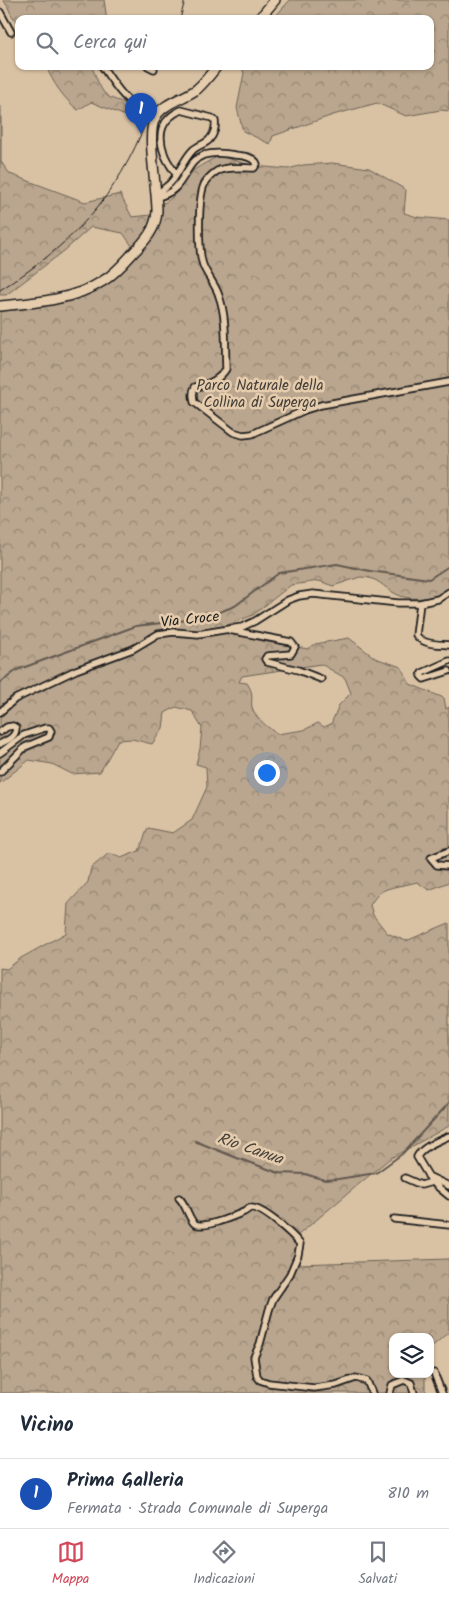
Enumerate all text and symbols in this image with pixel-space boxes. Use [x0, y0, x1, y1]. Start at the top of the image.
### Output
search box [15, 15, 434, 70]
text: Cerca qui [73, 28, 147, 58]
icon: search [33, 29, 61, 57]
pin: 1 [125, 93, 157, 134]
park label: Parco Naturale della Collina di Superga [197, 374, 323, 415]
street label: Via Croce [160, 605, 221, 635]
your location [254, 760, 280, 786]
water label: Rio Canua [214, 1126, 287, 1172]
map controls [389, 1333, 434, 1378]
button: layers [389, 1333, 434, 1378]
text: Vicino [20, 1409, 74, 1442]
text: Prima Galleria [67, 1466, 184, 1496]
text: 1 [34, 1481, 38, 1506]
text: 810 m [387, 1481, 429, 1506]
text: Fermata · Strada Comunale di Superga [67, 1496, 328, 1521]
tab: Mappa [52, 1538, 89, 1590]
tab: Indicazioni [193, 1538, 255, 1590]
tab: Salvati [358, 1538, 397, 1590]

